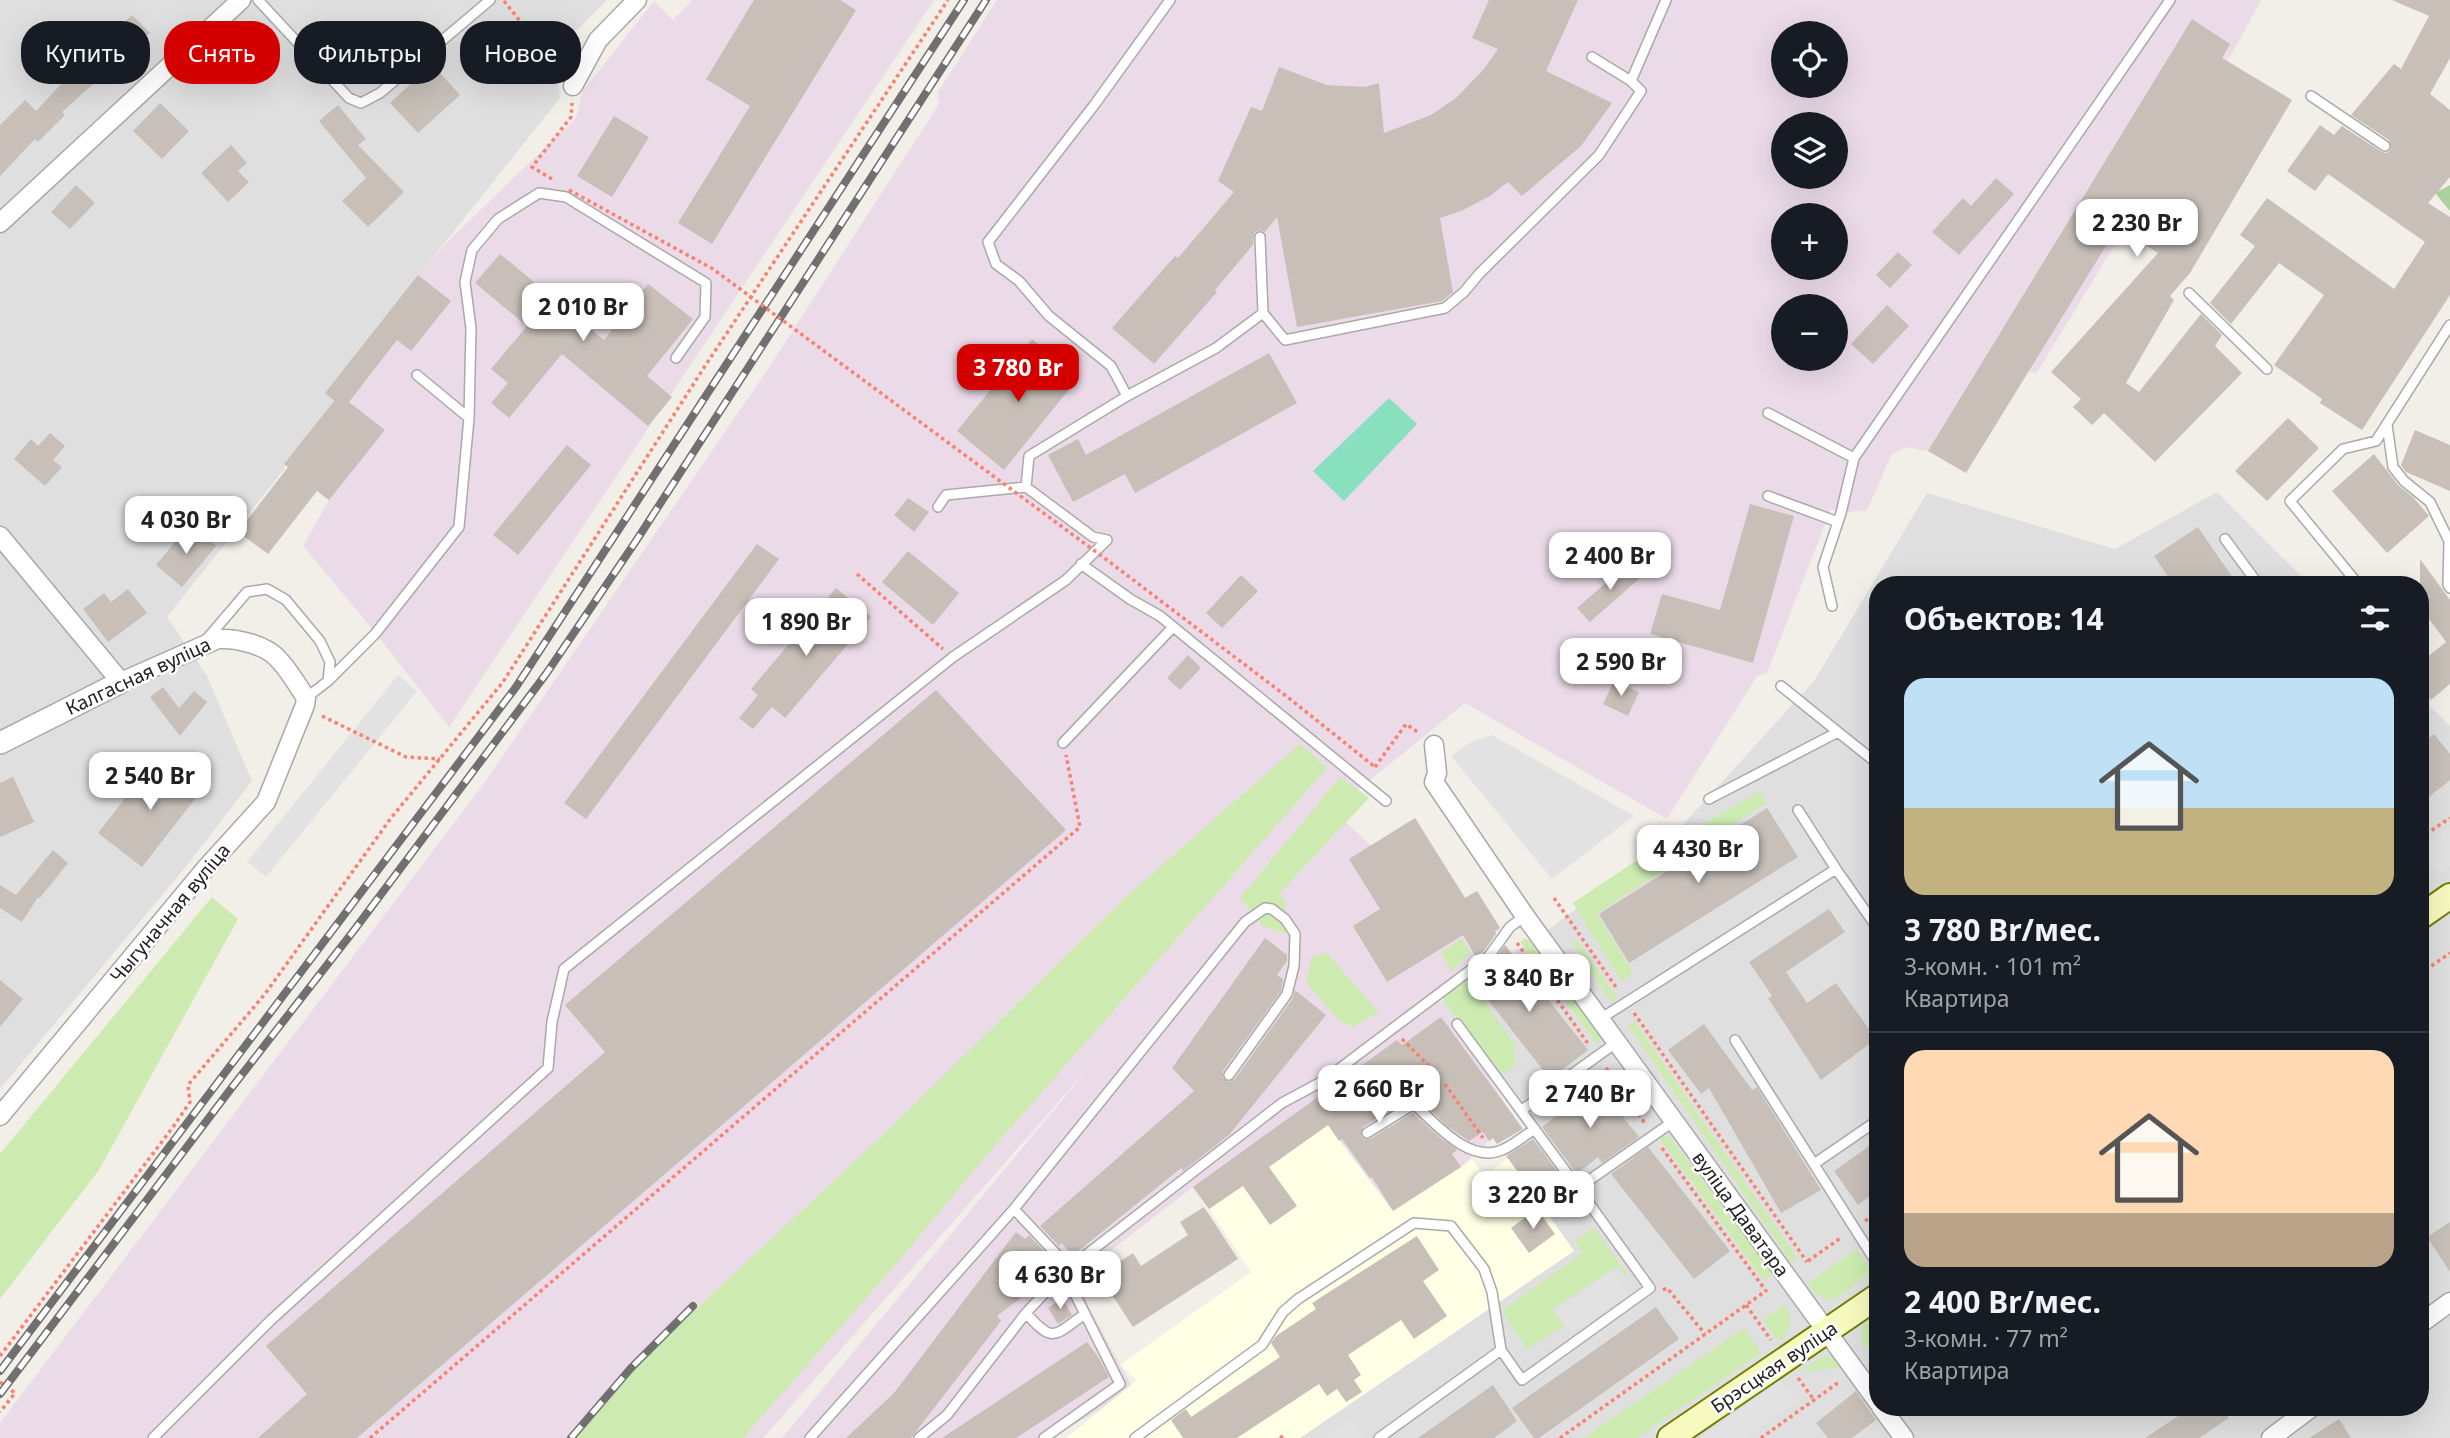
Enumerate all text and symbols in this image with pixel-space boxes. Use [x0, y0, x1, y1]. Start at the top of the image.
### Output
chip: Купить [21, 21, 150, 84]
chip: Снять [164, 21, 280, 84]
chip: Фильтры [294, 21, 446, 84]
chip: Новое [460, 21, 581, 84]
map controls [1771, 21, 1848, 371]
button: locate [1771, 21, 1848, 98]
button: layers [1771, 112, 1848, 189]
pin: 2 230 Br [2065, 200, 2209, 259]
button: + [1771, 203, 1848, 280]
text: 2 230 Br [2092, 206, 2182, 238]
pin: 2 010 Br [511, 284, 655, 343]
text: 2 010 Br [538, 290, 628, 322]
button: − [1771, 294, 1848, 371]
pin: 3 780 Br [946, 344, 1090, 404]
text: 3 780 Br [973, 351, 1063, 383]
pin: 4 030 Br [114, 496, 258, 556]
text: 4 030 Br [141, 503, 231, 535]
pin: 2 400 Br [1538, 532, 1682, 592]
text: 2 400 Br [1565, 539, 1655, 571]
pin: 1 890 Br [734, 598, 878, 658]
text: Объектов: 14 [1904, 598, 2104, 639]
icon: filters [2356, 599, 2394, 637]
text: 1 890 Br [761, 605, 851, 637]
street label: Калгасная вуліца [61, 631, 215, 721]
pin: 2 590 Br [1549, 638, 1693, 698]
text: 2 590 Br [1576, 645, 1666, 677]
icon: home [2086, 723, 2212, 849]
pin: 2 540 Br [78, 752, 222, 812]
text: 2 540 Br [105, 759, 195, 791]
pin: 4 430 Br [1626, 826, 1770, 885]
text: 4 430 Br [1653, 832, 1743, 864]
street label: Чыгуначная вуліца [104, 838, 236, 988]
text: 3 780 Br/мес. [1904, 909, 2101, 950]
text: 3-комн. · 101 m² [1904, 950, 2081, 982]
pin: 3 840 Br [1457, 954, 1601, 1014]
text: 3 840 Br [1484, 961, 1574, 993]
text: Квартира [1904, 982, 2010, 1014]
pin: 2 660 Br [1307, 1066, 1451, 1125]
pin: 2 740 Br [1518, 1070, 1662, 1130]
text: 2 660 Br [1334, 1072, 1424, 1104]
text: 2 740 Br [1545, 1077, 1635, 1109]
icon: home [2086, 1095, 2212, 1221]
street label: вуліца Даватара [1687, 1146, 1795, 1282]
pin: 3 220 Br [1461, 1172, 1605, 1231]
text: 3 220 Br [1488, 1178, 1578, 1210]
pin: 4 630 Br [988, 1252, 1132, 1311]
text: 4 630 Br [1015, 1258, 1105, 1290]
text: 2 400 Br/мес. [1904, 1281, 2101, 1322]
street label: Брэсцкая вуліца [1706, 1315, 1842, 1419]
text: 3-комн. · 77 m² [1904, 1322, 2068, 1354]
text: Квартира [1904, 1354, 2010, 1386]

